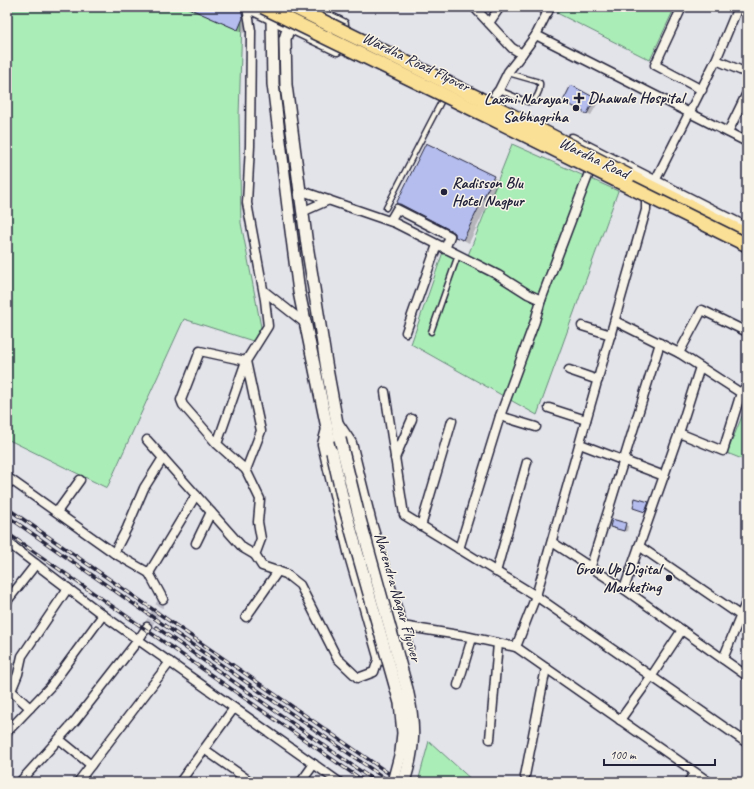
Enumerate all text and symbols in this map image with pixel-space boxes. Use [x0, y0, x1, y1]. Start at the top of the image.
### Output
street label: Wardha Road Flyover [359, 27, 474, 97]
place label: Dhawale Hospital [588, 88, 687, 108]
place label: Laxmi Narayan Sabhagriha [484, 89, 570, 127]
marker: Dhawale Hospital [573, 92, 585, 104]
marker: Laxmi Narayan Sabhagriha [571, 103, 581, 113]
street label: Wardha Road [556, 132, 635, 185]
place label: Radisson Blu Hotel Nagpur [452, 173, 526, 211]
marker: Radisson Blu Hotel Nagpur [439, 187, 449, 197]
street label: Narendra Nagar Flyover [370, 530, 427, 666]
place label: Grow Up Digital Marketing [575, 559, 664, 597]
marker: Grow Up Digital Marketing [664, 573, 674, 583]
scale bar [604, 741, 715, 767]
text: 100 m [610, 747, 637, 763]

